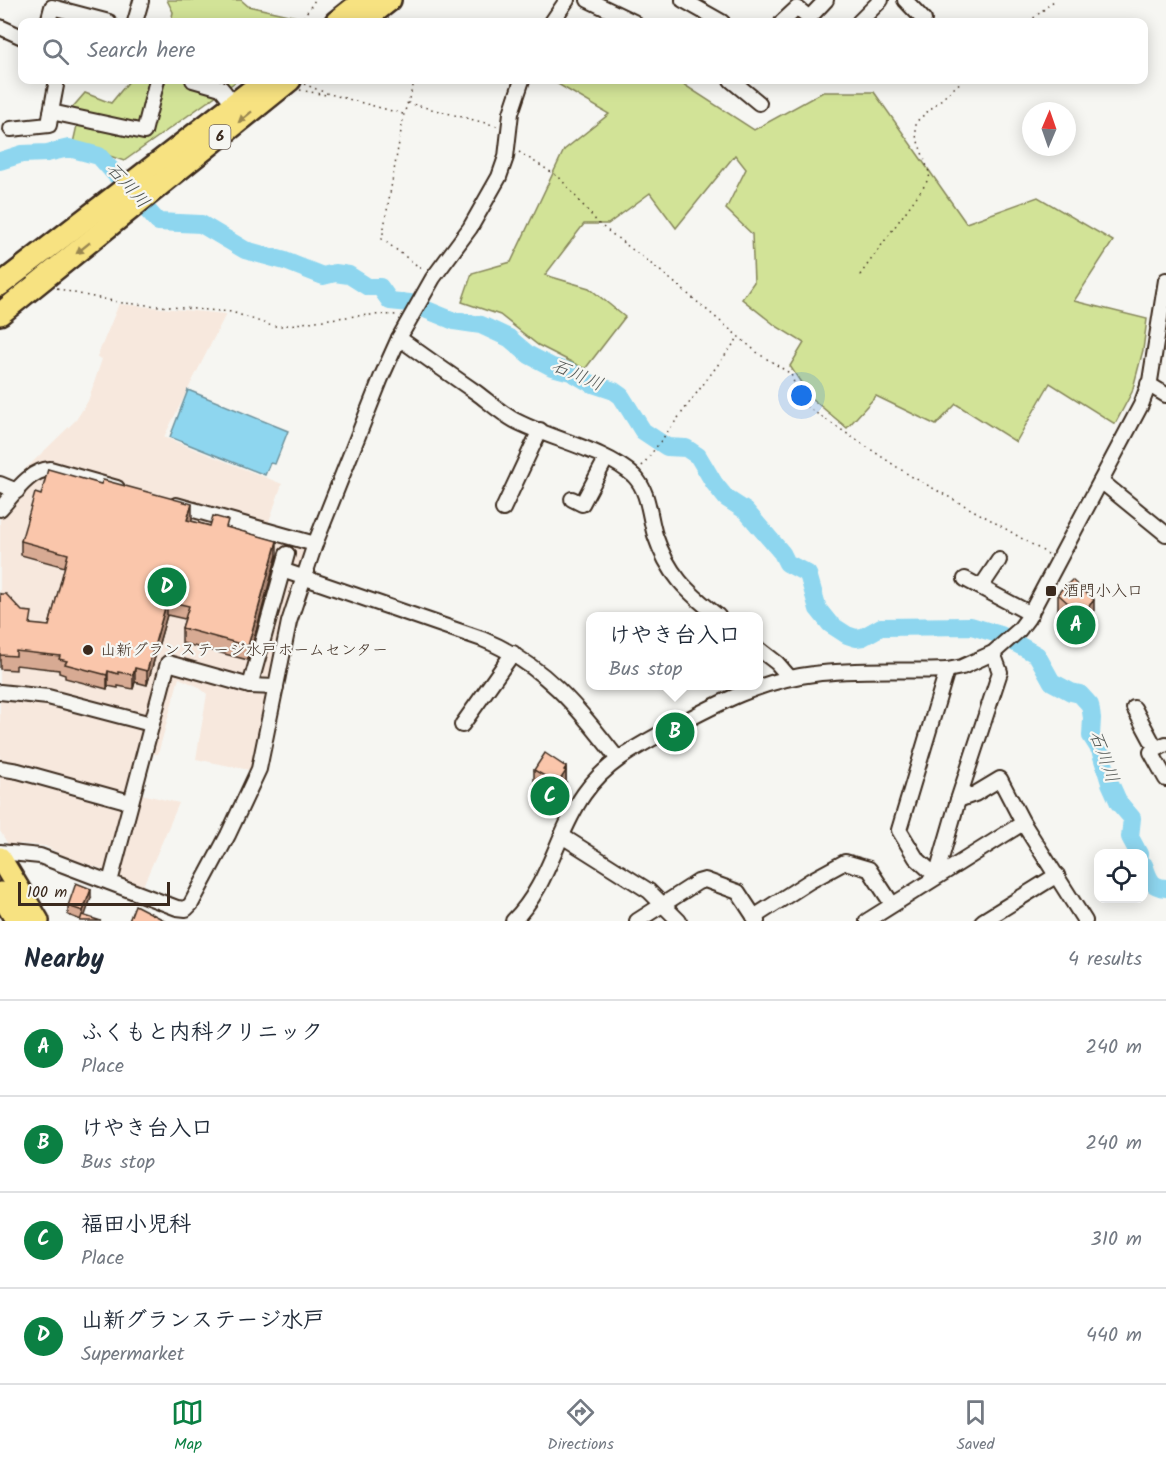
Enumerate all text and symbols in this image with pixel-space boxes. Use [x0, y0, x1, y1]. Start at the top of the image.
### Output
search box [18, 18, 1148, 84]
text: Search here [87, 34, 195, 69]
icon: search [39, 35, 72, 68]
north arrow [1022, 102, 1076, 156]
one-way arrow [237, 110, 253, 123]
road number: 6 [210, 125, 230, 149]
water label: 石川川 [98, 156, 156, 216]
one-way arrow [75, 241, 91, 254]
water label: 石川川 [546, 352, 608, 400]
your location [787, 381, 816, 410]
pin: D [148, 564, 186, 610]
place label: 酒門小入口 [1063, 579, 1143, 604]
marker: 酒門小入口 [1044, 584, 1058, 598]
pin: A [1056, 602, 1096, 648]
popup [586, 612, 763, 690]
text: けやき台入口 [608, 619, 741, 654]
place label: 山新グランステージ水戸ホームセンター [100, 638, 388, 663]
marker: 山新グランステージ水戸ホームセンター [81, 643, 95, 657]
text: Bus stop [608, 654, 682, 686]
pin: B [656, 710, 694, 754]
water label: 石川川 [1080, 727, 1126, 787]
pin: C [530, 774, 570, 818]
map controls [1094, 849, 1148, 903]
button: locate [1094, 849, 1148, 903]
scale bar [18, 879, 170, 906]
text: 100 m [27, 880, 67, 905]
text: Nearby [24, 939, 104, 981]
text: 4 results [1068, 944, 1142, 976]
text: ふくもと内科クリニック [81, 1016, 323, 1051]
text: A [37, 1032, 50, 1064]
text: 240 m [1085, 1032, 1142, 1064]
text: Place [81, 1051, 124, 1083]
text: けやき台入口 [81, 1112, 213, 1147]
text: B [37, 1128, 50, 1160]
text: 240 m [1085, 1128, 1142, 1160]
text: Bus stop [81, 1147, 155, 1179]
text: 福田小児科 [81, 1208, 191, 1243]
text: C [37, 1224, 50, 1256]
text: 310 m [1090, 1224, 1142, 1256]
text: Place [81, 1243, 124, 1275]
text: 山新グランステージ水戸 [81, 1304, 325, 1339]
text: D [37, 1320, 50, 1352]
text: 440 m [1086, 1320, 1142, 1352]
text: Supermarket [81, 1339, 184, 1371]
tab: Map [171, 1396, 204, 1457]
tab: Directions [547, 1396, 614, 1457]
tab: Saved [957, 1396, 995, 1457]

